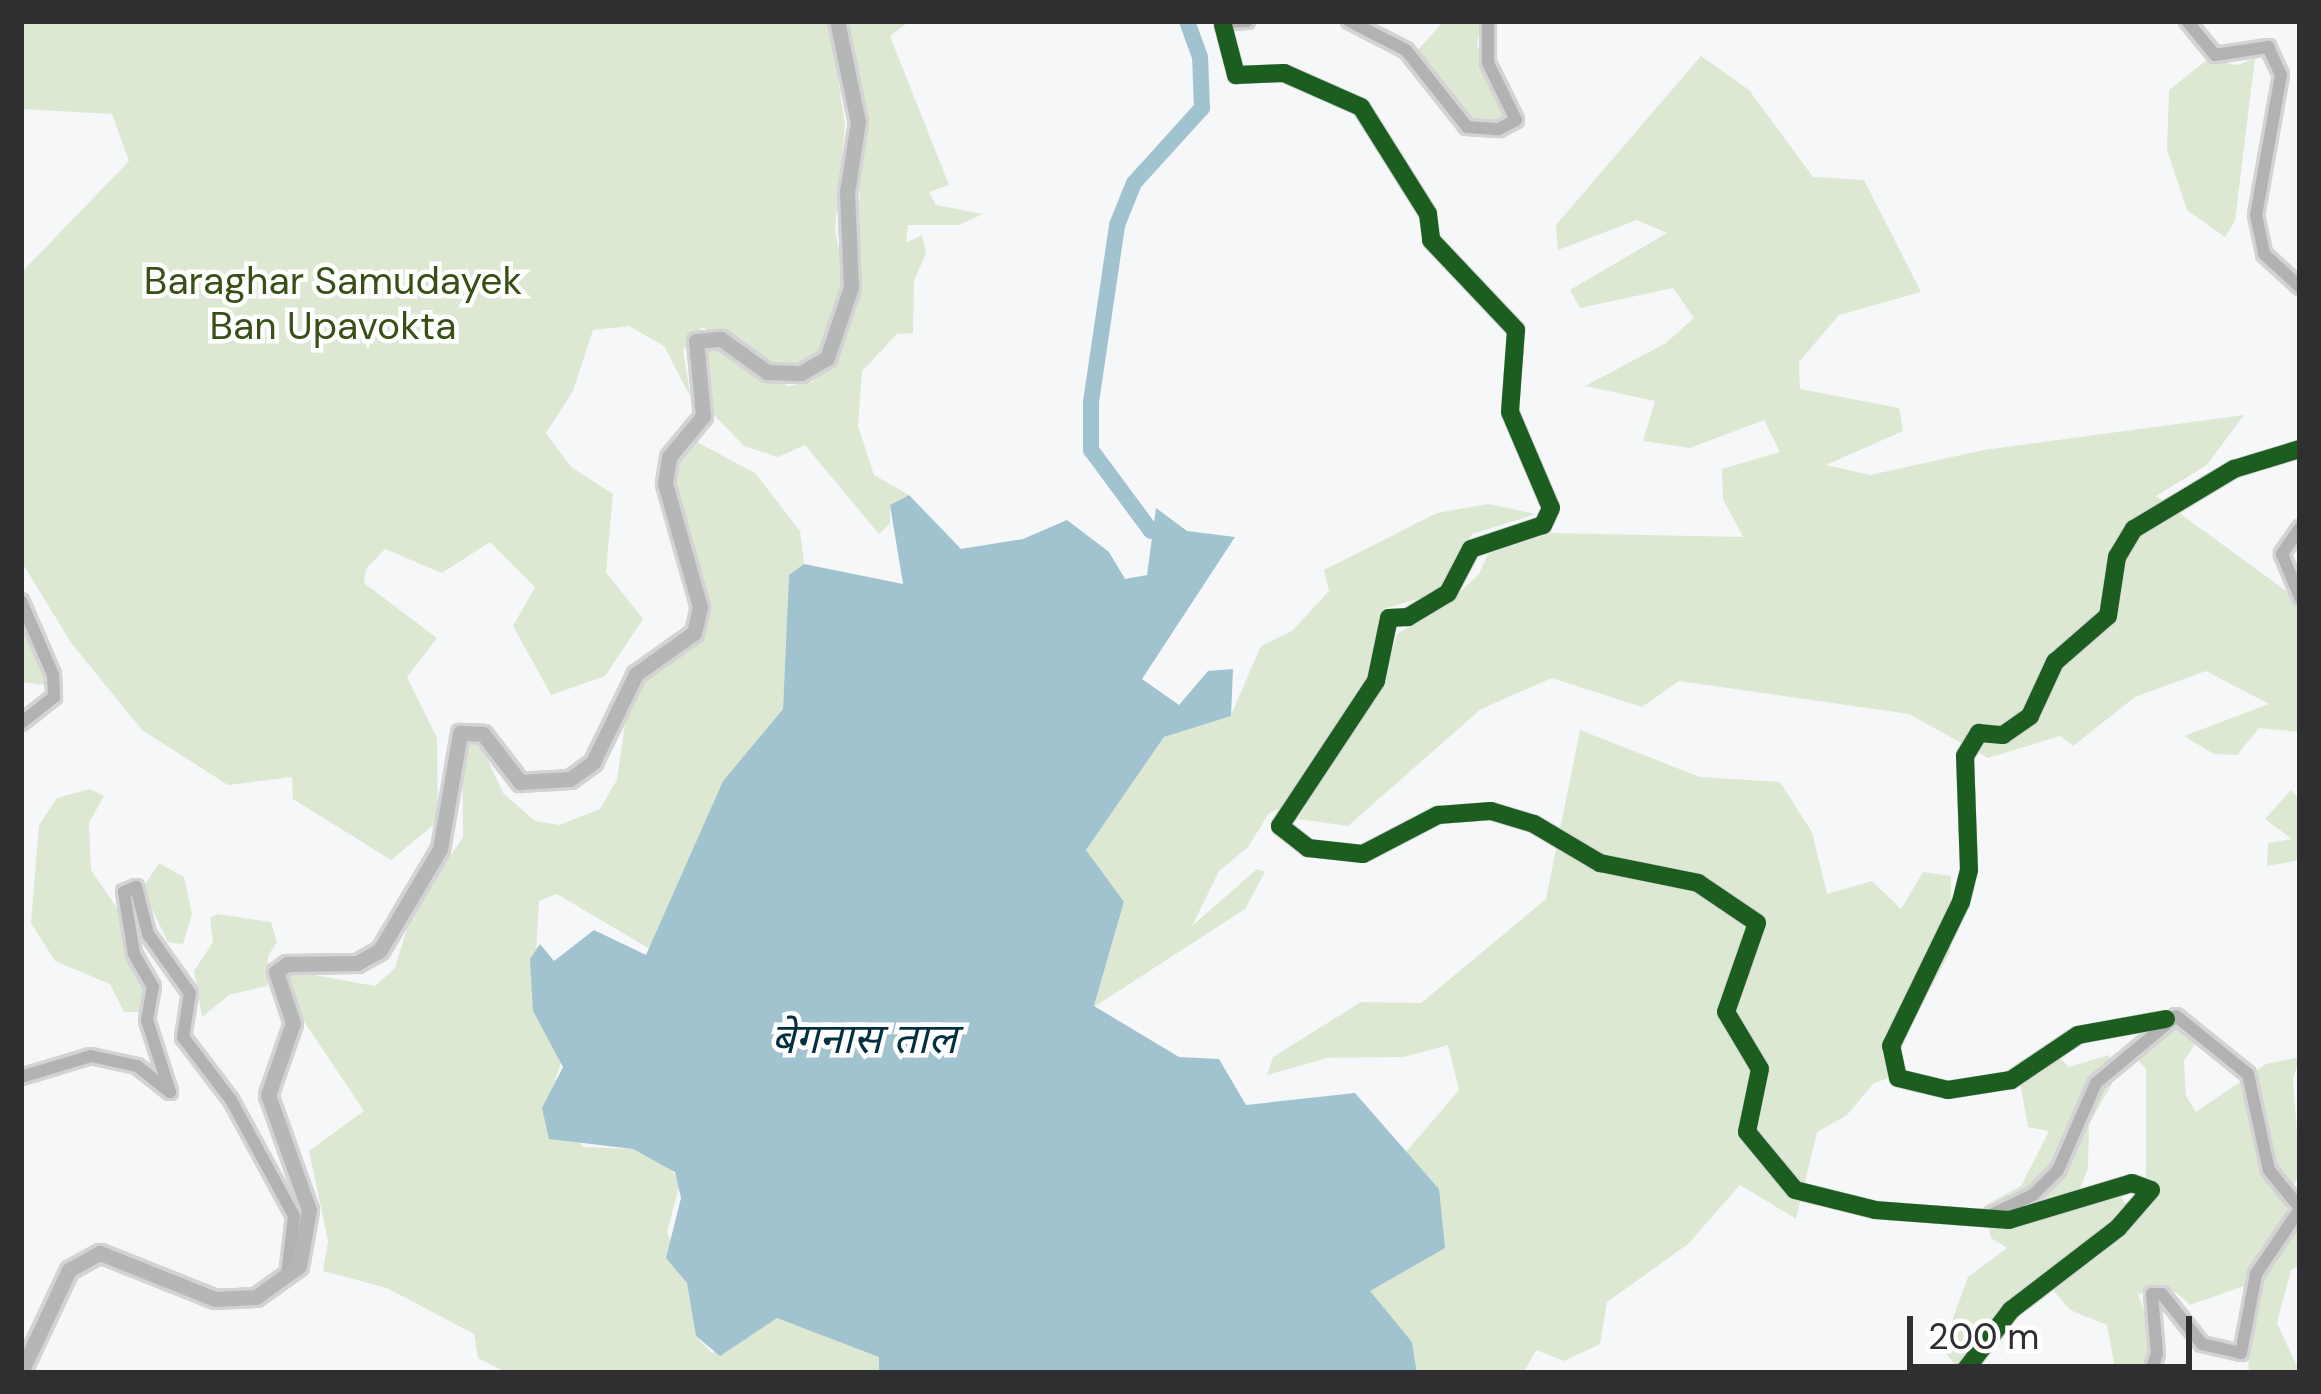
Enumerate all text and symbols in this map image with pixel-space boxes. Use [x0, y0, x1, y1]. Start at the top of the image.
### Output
park label: Baraghar Samudayek Ban Upavokta [144, 259, 522, 350]
water label: बेगनास ताल [771, 1014, 957, 1064]
scale bar [1913, 1292, 2198, 1366]
text: 200 m [1928, 1313, 2039, 1360]

